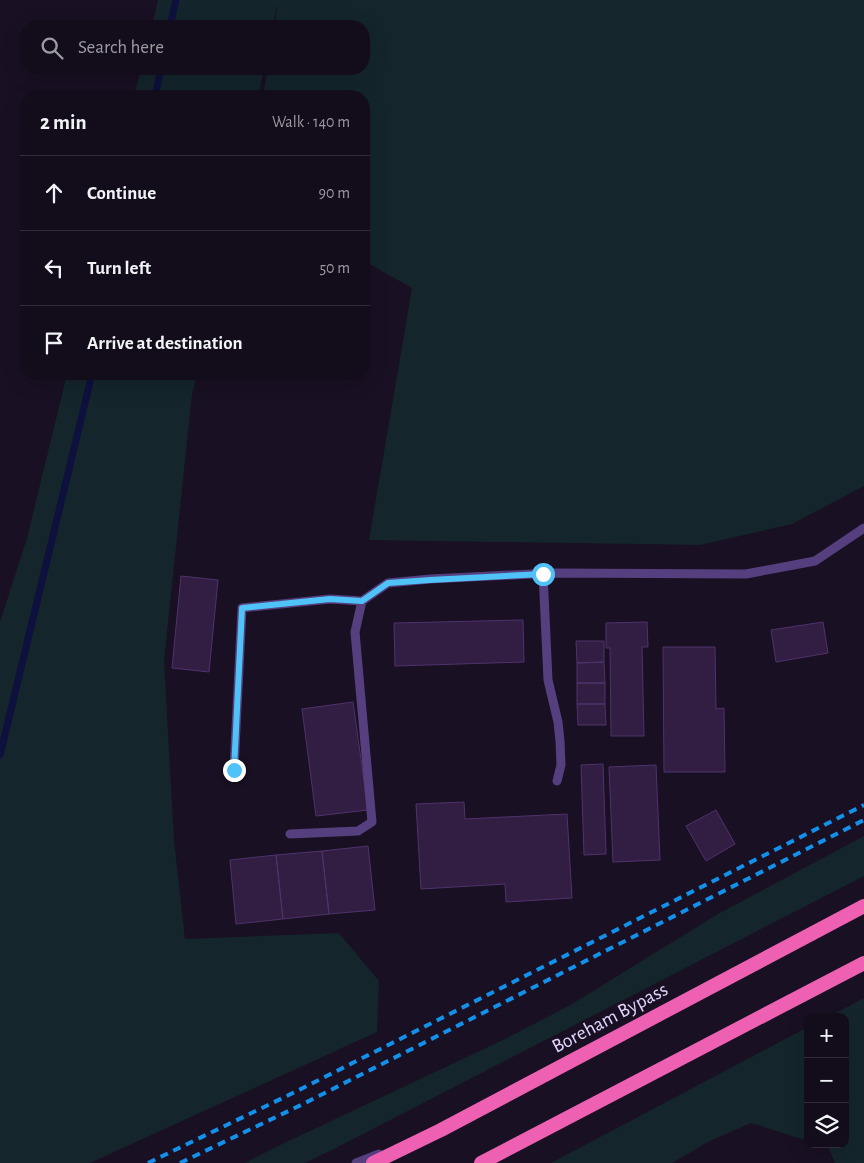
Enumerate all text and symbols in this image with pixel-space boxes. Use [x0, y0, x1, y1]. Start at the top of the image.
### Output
search box [20, 20, 370, 75]
icon: search [38, 34, 66, 62]
text: Search here [78, 38, 164, 57]
text: 2 min [40, 112, 87, 133]
text: Walk · 140 m [272, 114, 350, 130]
icon: ahead [40, 179, 68, 207]
text: Continue [87, 184, 156, 203]
text: 90 m [319, 185, 350, 201]
icon: left [40, 254, 68, 282]
text: Turn left [87, 259, 151, 278]
text: 50 m [319, 260, 350, 276]
icon: arrive [40, 329, 68, 357]
text: Arrive at destination [87, 334, 243, 353]
route start [532, 563, 555, 586]
route end [223, 759, 246, 782]
street label: Boreham Bypass [549, 979, 671, 1057]
map controls [804, 1013, 849, 1148]
button: + [804, 1013, 849, 1058]
button: − [804, 1058, 849, 1103]
button: layers [804, 1103, 849, 1148]

